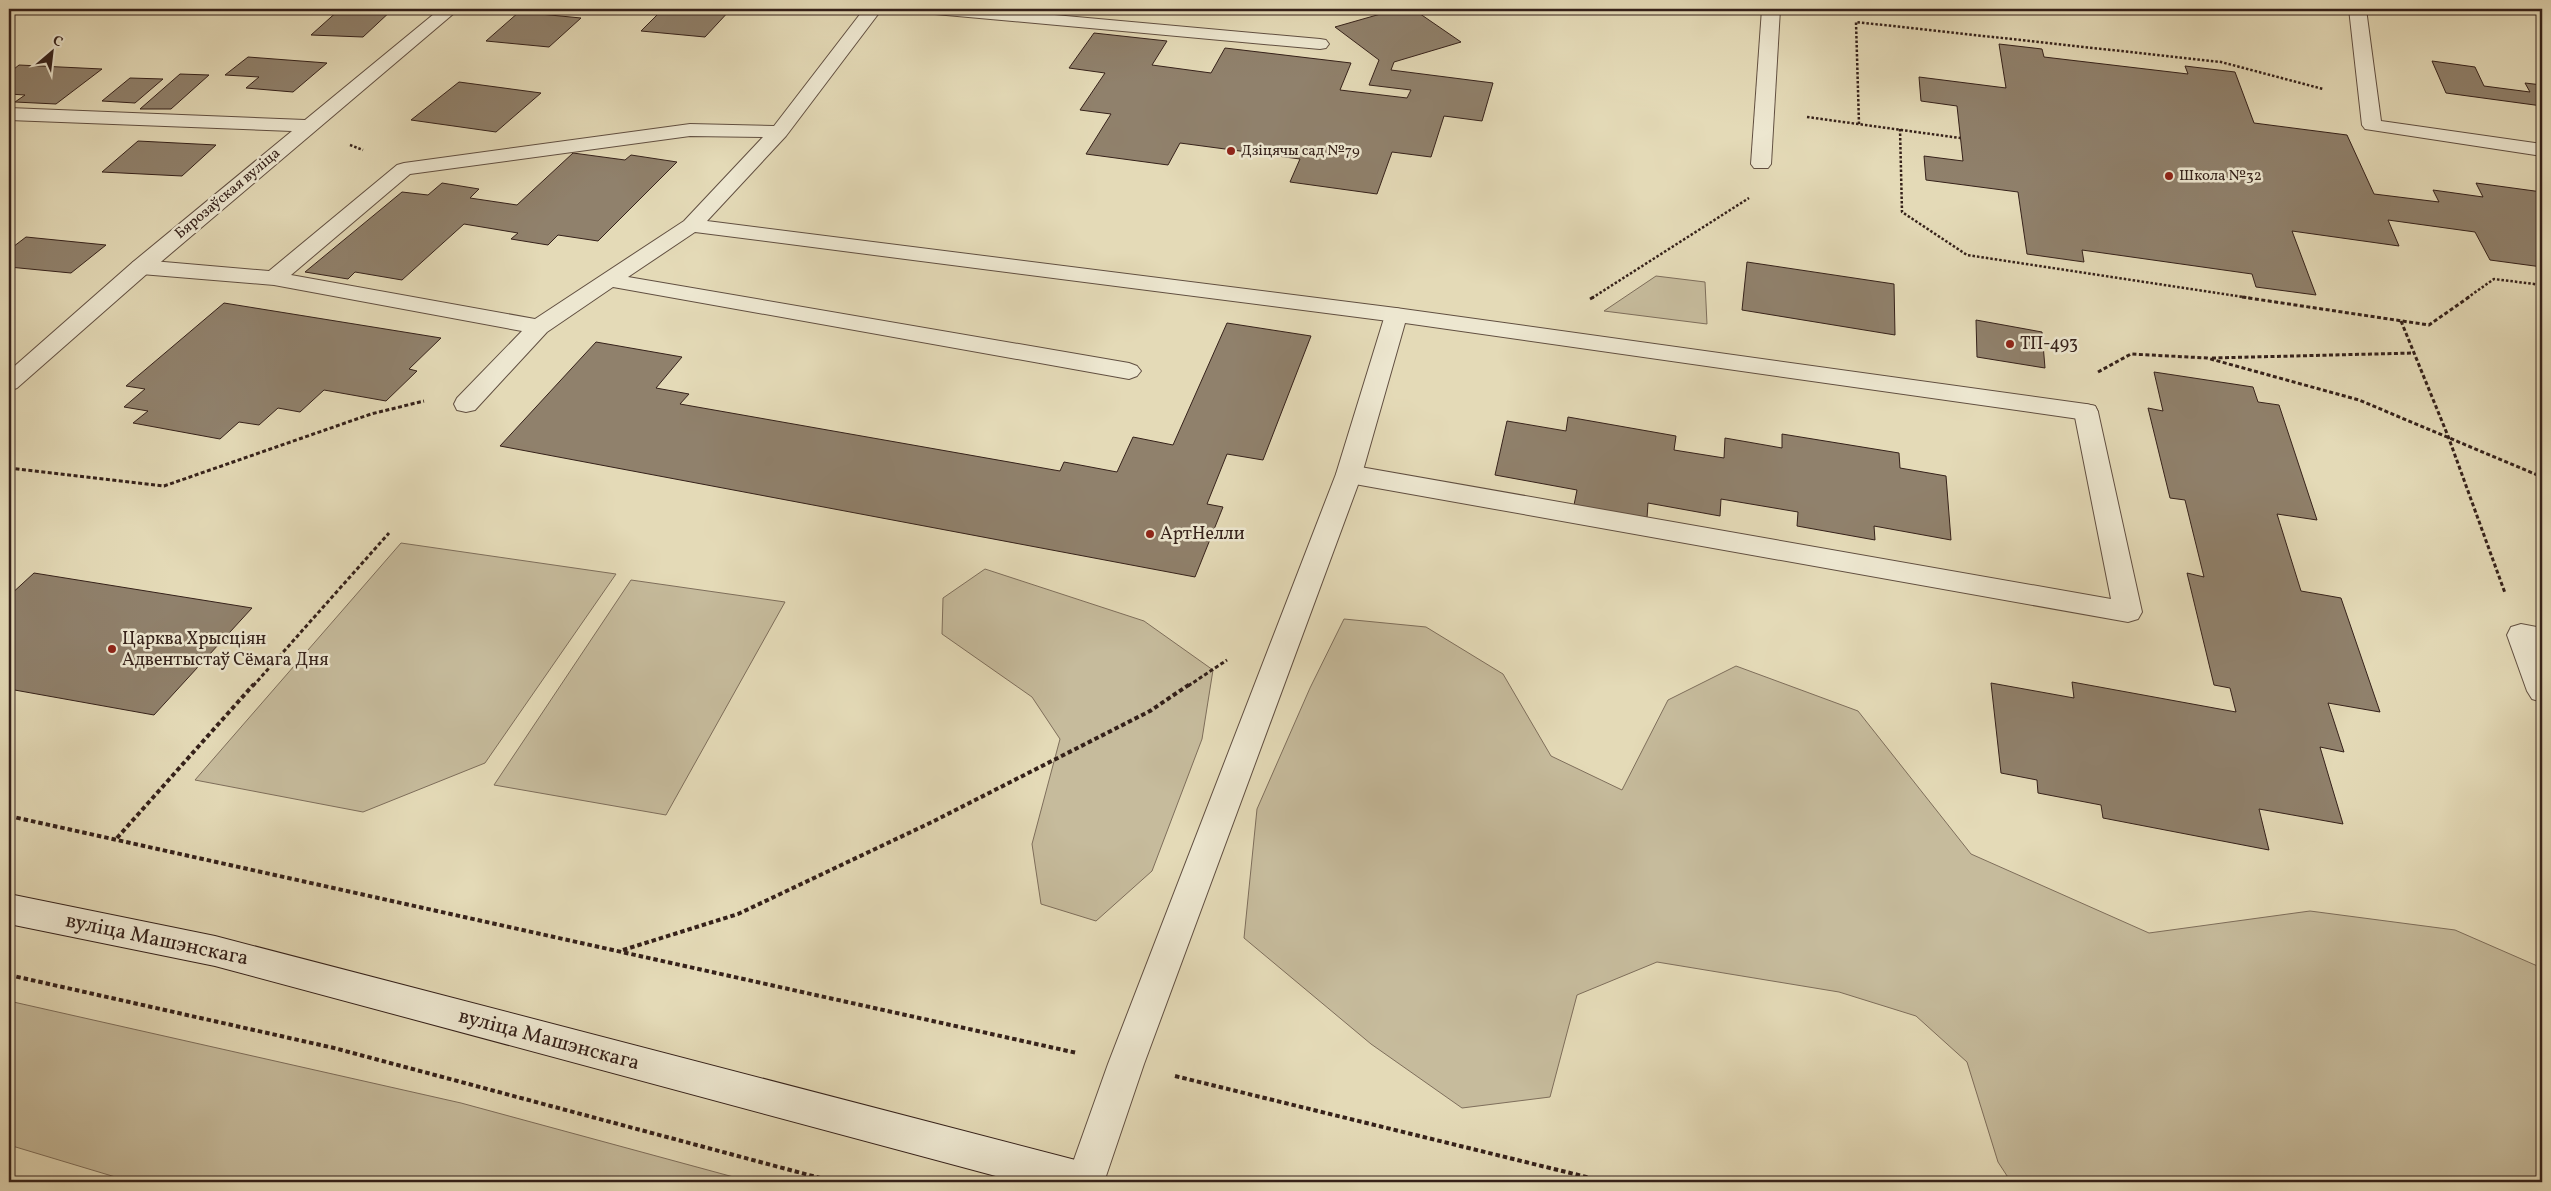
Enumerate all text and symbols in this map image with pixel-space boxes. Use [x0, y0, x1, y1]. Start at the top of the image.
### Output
north arrow [28, 28, 78, 78]
text: С [49, 31, 66, 52]
place label: Дзіцячы сад №79 [1241, 141, 1360, 162]
street label: Бярозаўская вуліца [171, 144, 285, 244]
marker: Дзіцячы сад №79 [1225, 145, 1237, 157]
place label: Школа №32 [2179, 166, 2262, 187]
marker: Школа №32 [2163, 170, 2175, 182]
place label: ТП-493 [2020, 332, 2078, 357]
marker: ТП-493 [2004, 338, 2016, 350]
place label: АртНелли [1160, 522, 1245, 547]
marker: АртНелли [1144, 528, 1156, 540]
place label: Царква Хрысціян Адвентыстаў Сёмага Дня [122, 627, 329, 673]
marker: Царква Хрысціян Адвентыстаў Сёмага Дня [106, 643, 118, 655]
street label: вуліца Машэнскага [63, 906, 251, 974]
street label: вуліца Машэнскага [455, 1002, 643, 1078]

